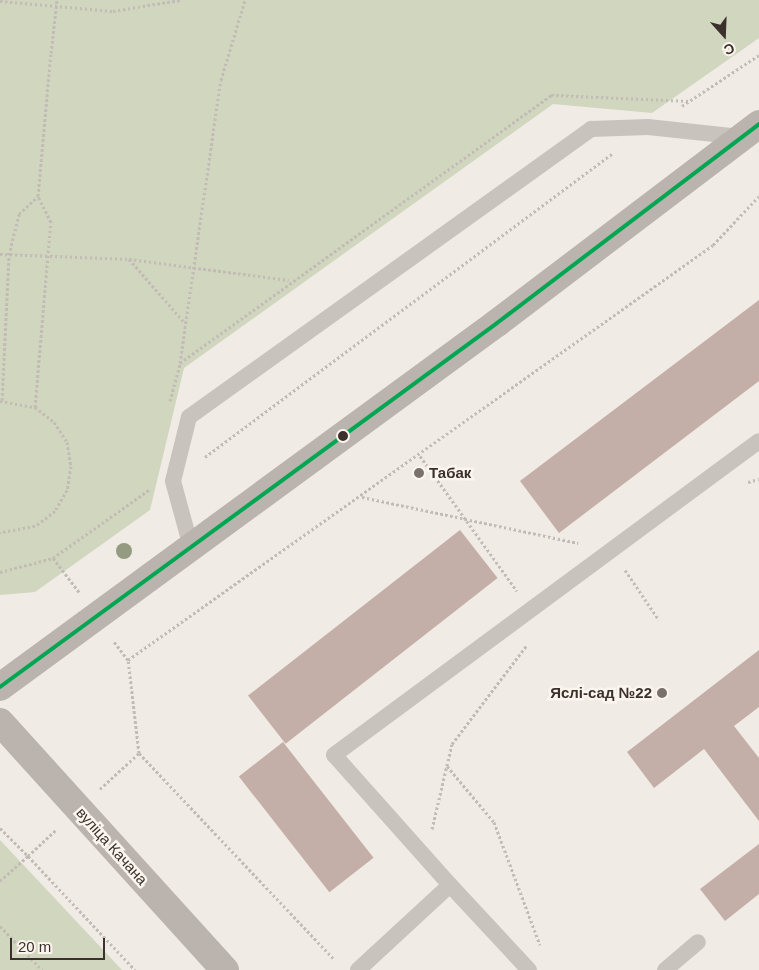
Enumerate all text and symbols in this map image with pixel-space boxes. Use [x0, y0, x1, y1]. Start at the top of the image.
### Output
north arrow [699, 10, 749, 60]
text: С [722, 40, 737, 58]
unlabelled marker [338, 431, 348, 441]
place label: Табак [429, 464, 471, 482]
marker: Табак [413, 467, 425, 479]
place label: Яслі-сад №22 [550, 684, 652, 702]
marker: Яслі-сад №22 [656, 687, 668, 699]
street label: вуліца Качана [73, 804, 151, 888]
scale bar [12, 928, 108, 960]
text: 20 m [18, 938, 51, 955]

